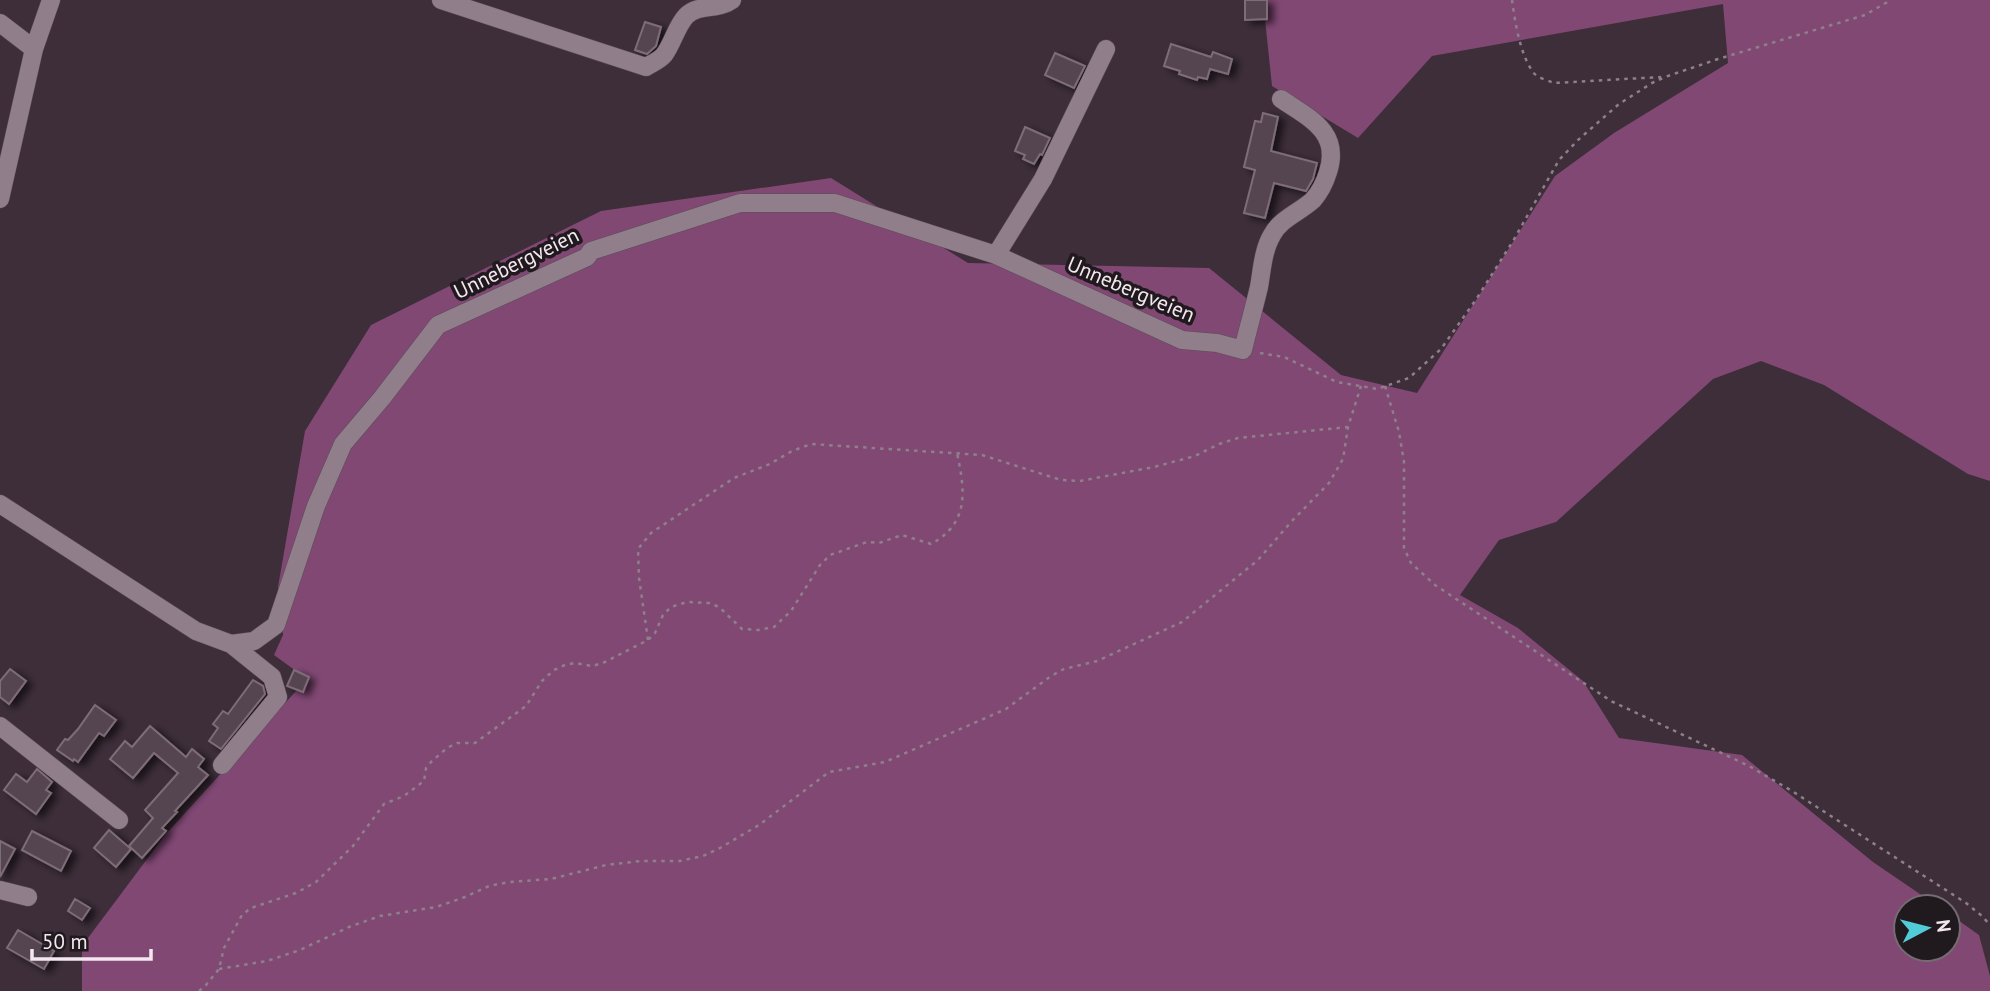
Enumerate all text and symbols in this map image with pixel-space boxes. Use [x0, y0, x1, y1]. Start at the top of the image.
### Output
street label: Unnebergveien [449, 221, 583, 305]
street label: Unnebergveien [1063, 250, 1199, 328]
north arrow [1892, 893, 1962, 963]
scale bar [32, 918, 150, 962]
text: N [1931, 918, 1957, 934]
text: 50 m [42, 928, 88, 955]

